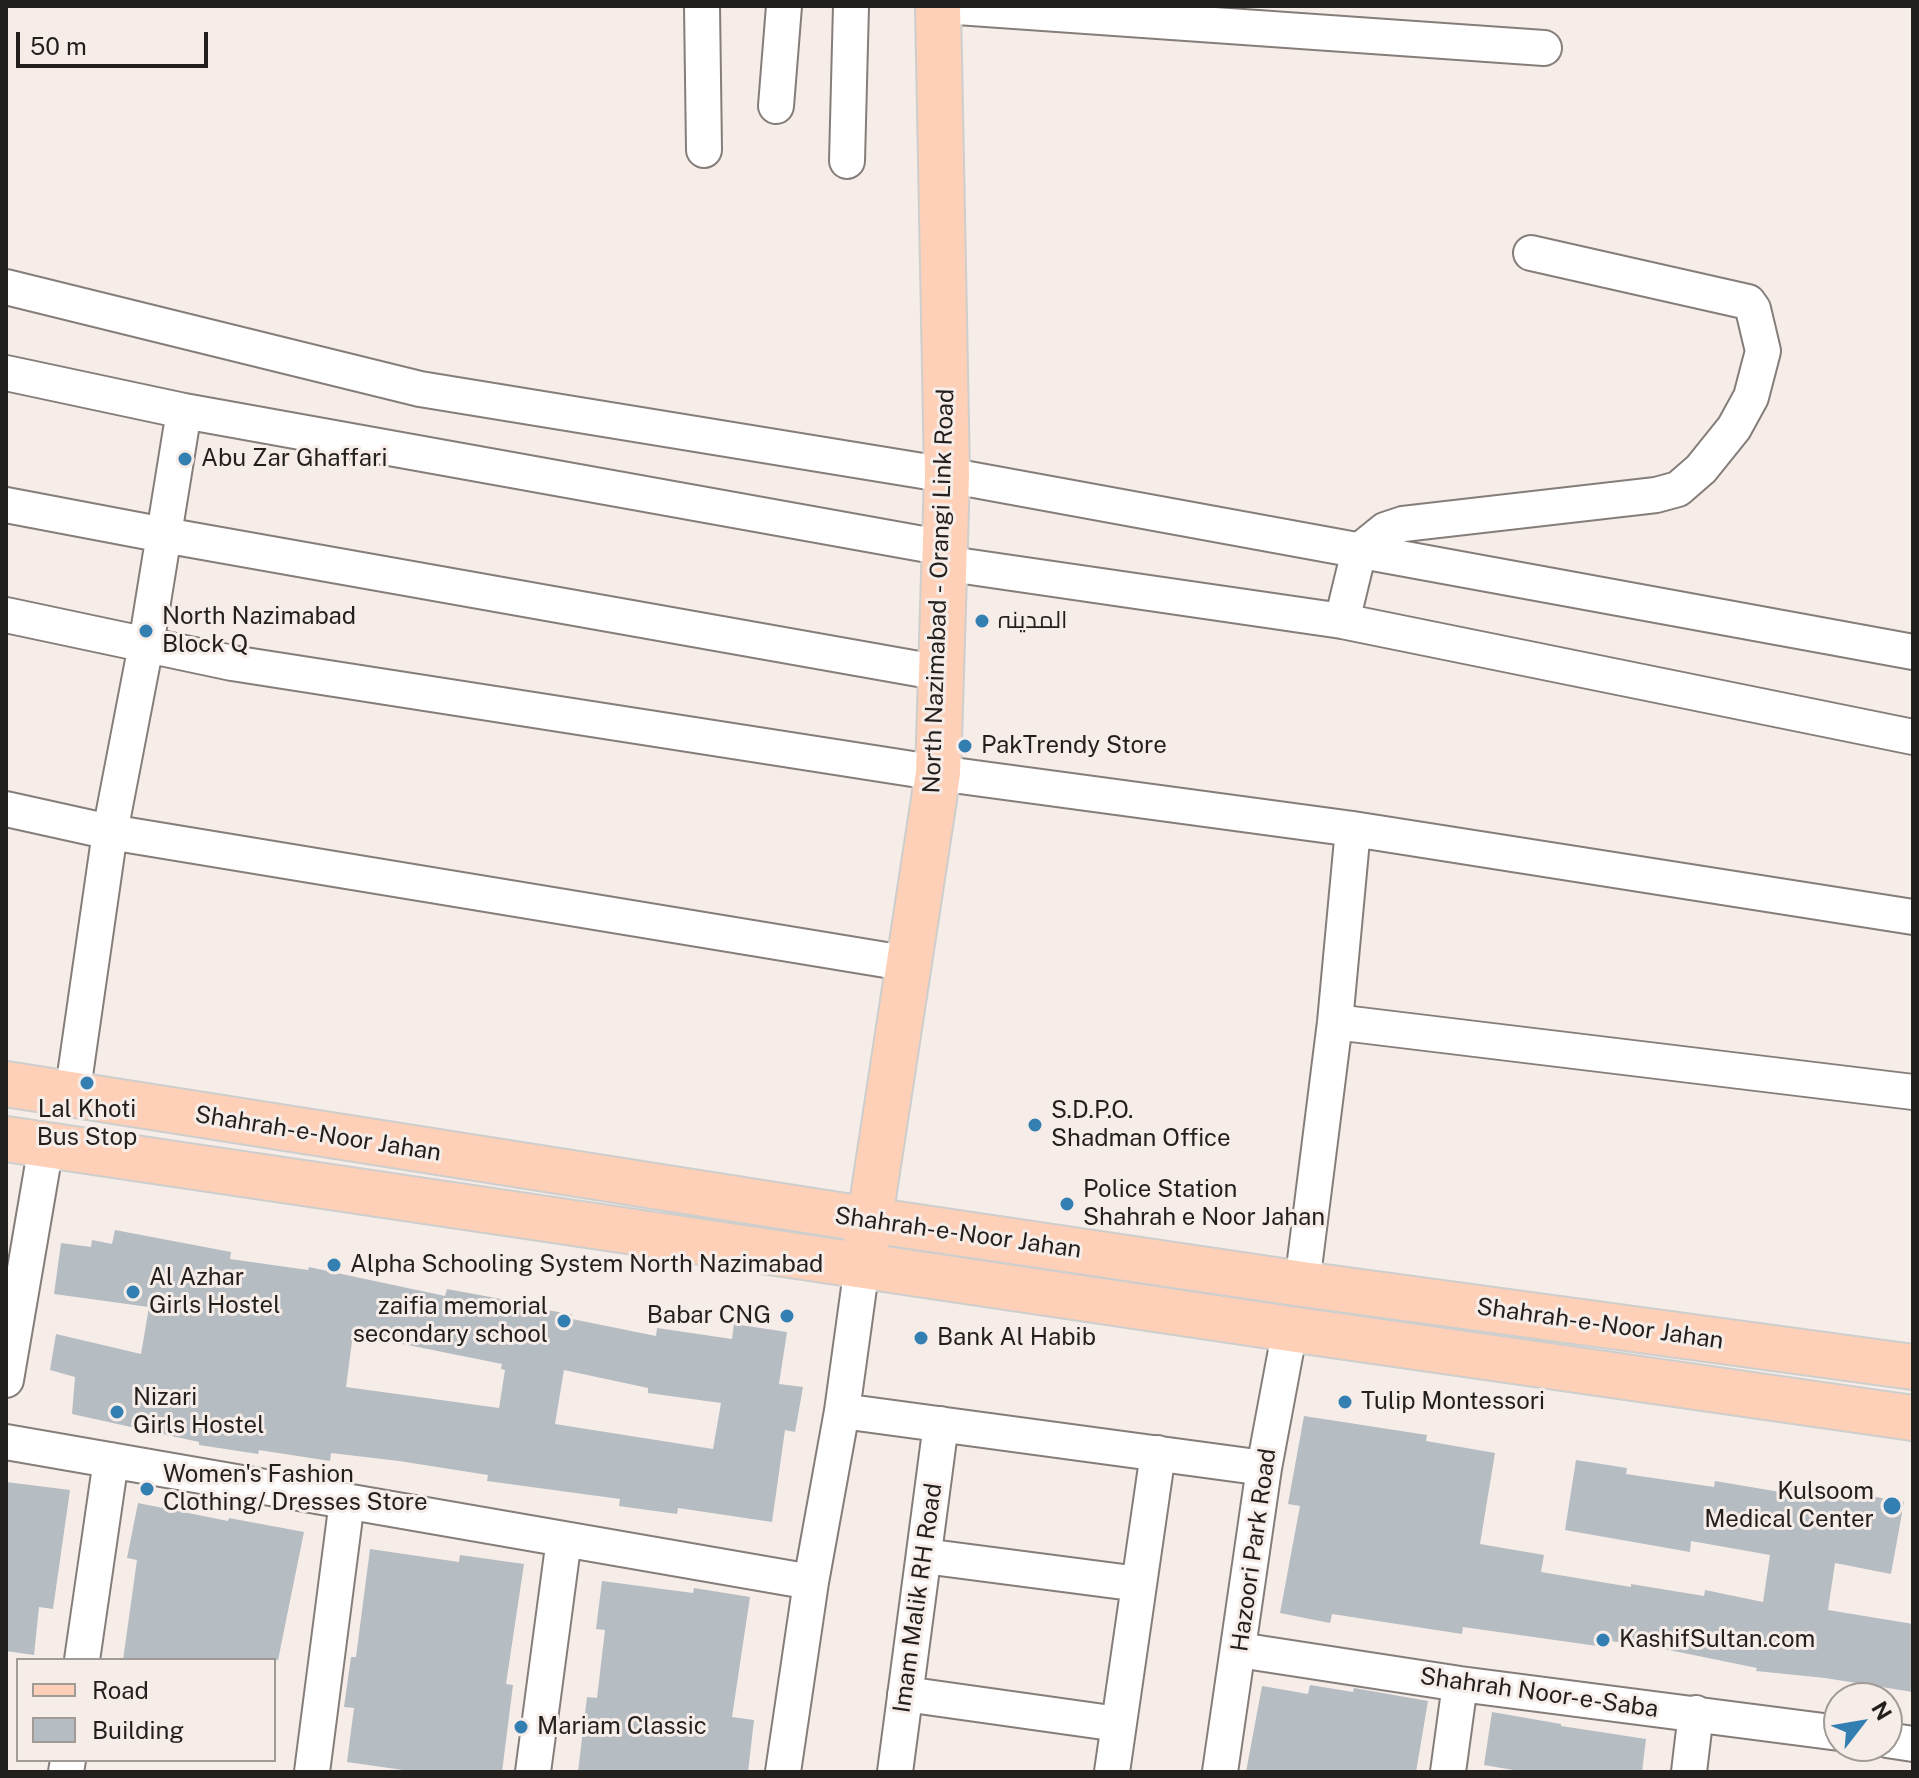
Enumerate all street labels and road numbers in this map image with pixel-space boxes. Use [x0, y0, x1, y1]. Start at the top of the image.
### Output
street label: North Nazimabad - Orangi Link Road [918, 388, 960, 794]
street label: Shahrah-e-Noor Jahan [193, 1100, 443, 1168]
street label: Shahrah-e-Noor Jahan [833, 1201, 1083, 1265]
street label: Shahrah-e-Noor Jahan [1475, 1292, 1725, 1356]
street label: Hazoori Park Road [1225, 1446, 1283, 1654]
street label: Imam Malik RH Road [888, 1481, 948, 1715]
street label: Shahrah Noor-e-Saba [1418, 1662, 1660, 1724]

